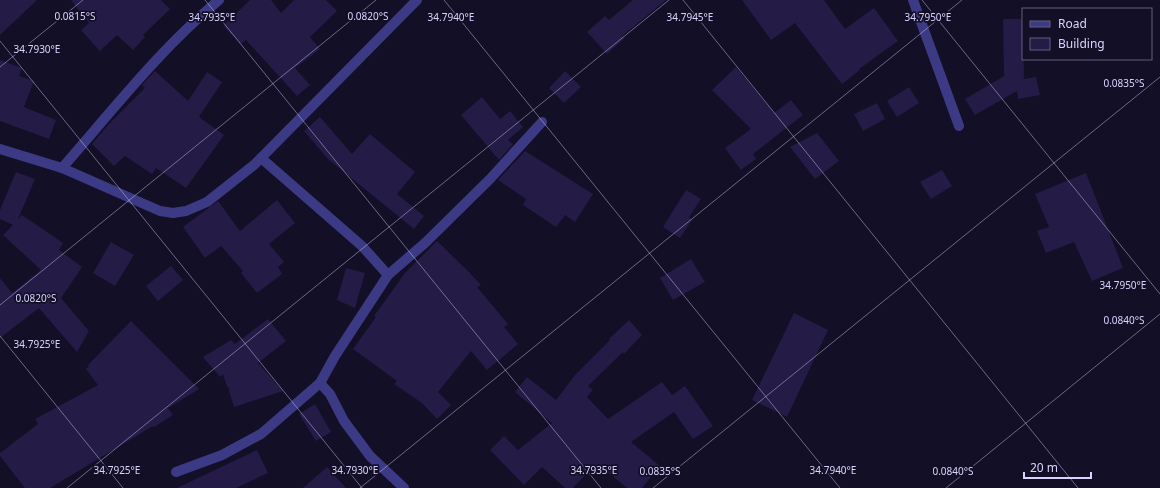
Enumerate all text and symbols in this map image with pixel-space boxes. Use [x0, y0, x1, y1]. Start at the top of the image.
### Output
legend [1022, 8, 1152, 60]
text: 0.0815°S [54, 9, 96, 23]
text: 0.0820°S [347, 9, 389, 23]
text: 34.7935°E [189, 10, 235, 24]
text: 34.7940°E [428, 10, 474, 24]
text: 34.7945°E [667, 10, 713, 24]
text: 34.7950°E [905, 10, 951, 24]
text: Road [1058, 15, 1087, 32]
text: Building [1058, 35, 1105, 52]
text: 34.7930°E [14, 42, 60, 56]
text: 0.0835°S [1103, 76, 1145, 90]
text: 34.7950°E [1100, 278, 1146, 292]
text: 0.0820°S [15, 291, 57, 305]
text: 0.0840°S [1103, 313, 1145, 327]
text: 34.7925°E [14, 337, 60, 351]
scale bar [1024, 454, 1091, 480]
text: 20 m [1030, 459, 1058, 476]
text: 34.7925°E [94, 463, 140, 477]
text: 34.7930°E [332, 463, 378, 477]
text: 34.7935°E [571, 463, 617, 477]
text: 34.7940°E [810, 463, 856, 477]
text: 0.0835°S [639, 464, 681, 478]
text: 0.0840°S [932, 464, 974, 478]

